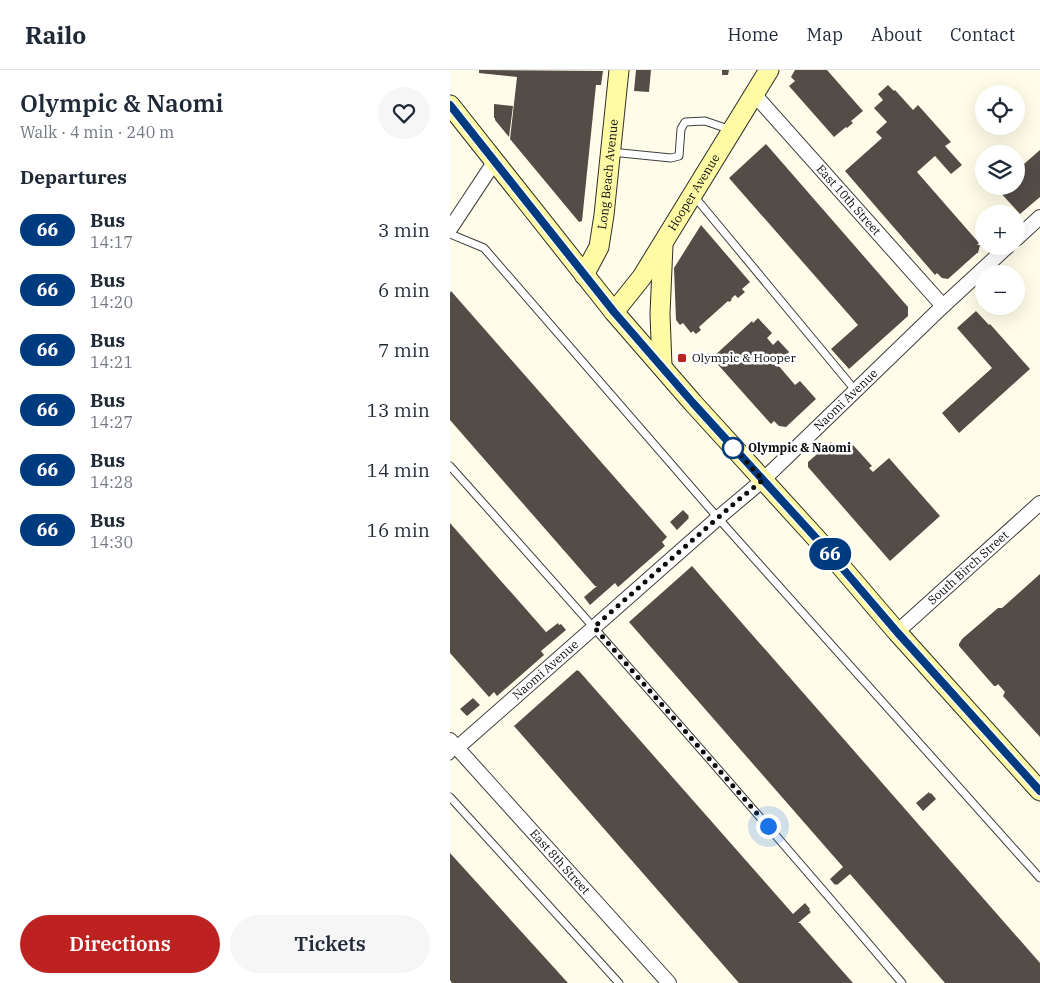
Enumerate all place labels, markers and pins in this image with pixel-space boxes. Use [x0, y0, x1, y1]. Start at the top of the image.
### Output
place label: Olympic & Hooper [692, 350, 796, 365]
marker: Olympic & Hooper [676, 352, 688, 364]
marker: Olympic & Naomi [722, 437, 744, 459]
place label: Olympic & Naomi [748, 440, 851, 455]

